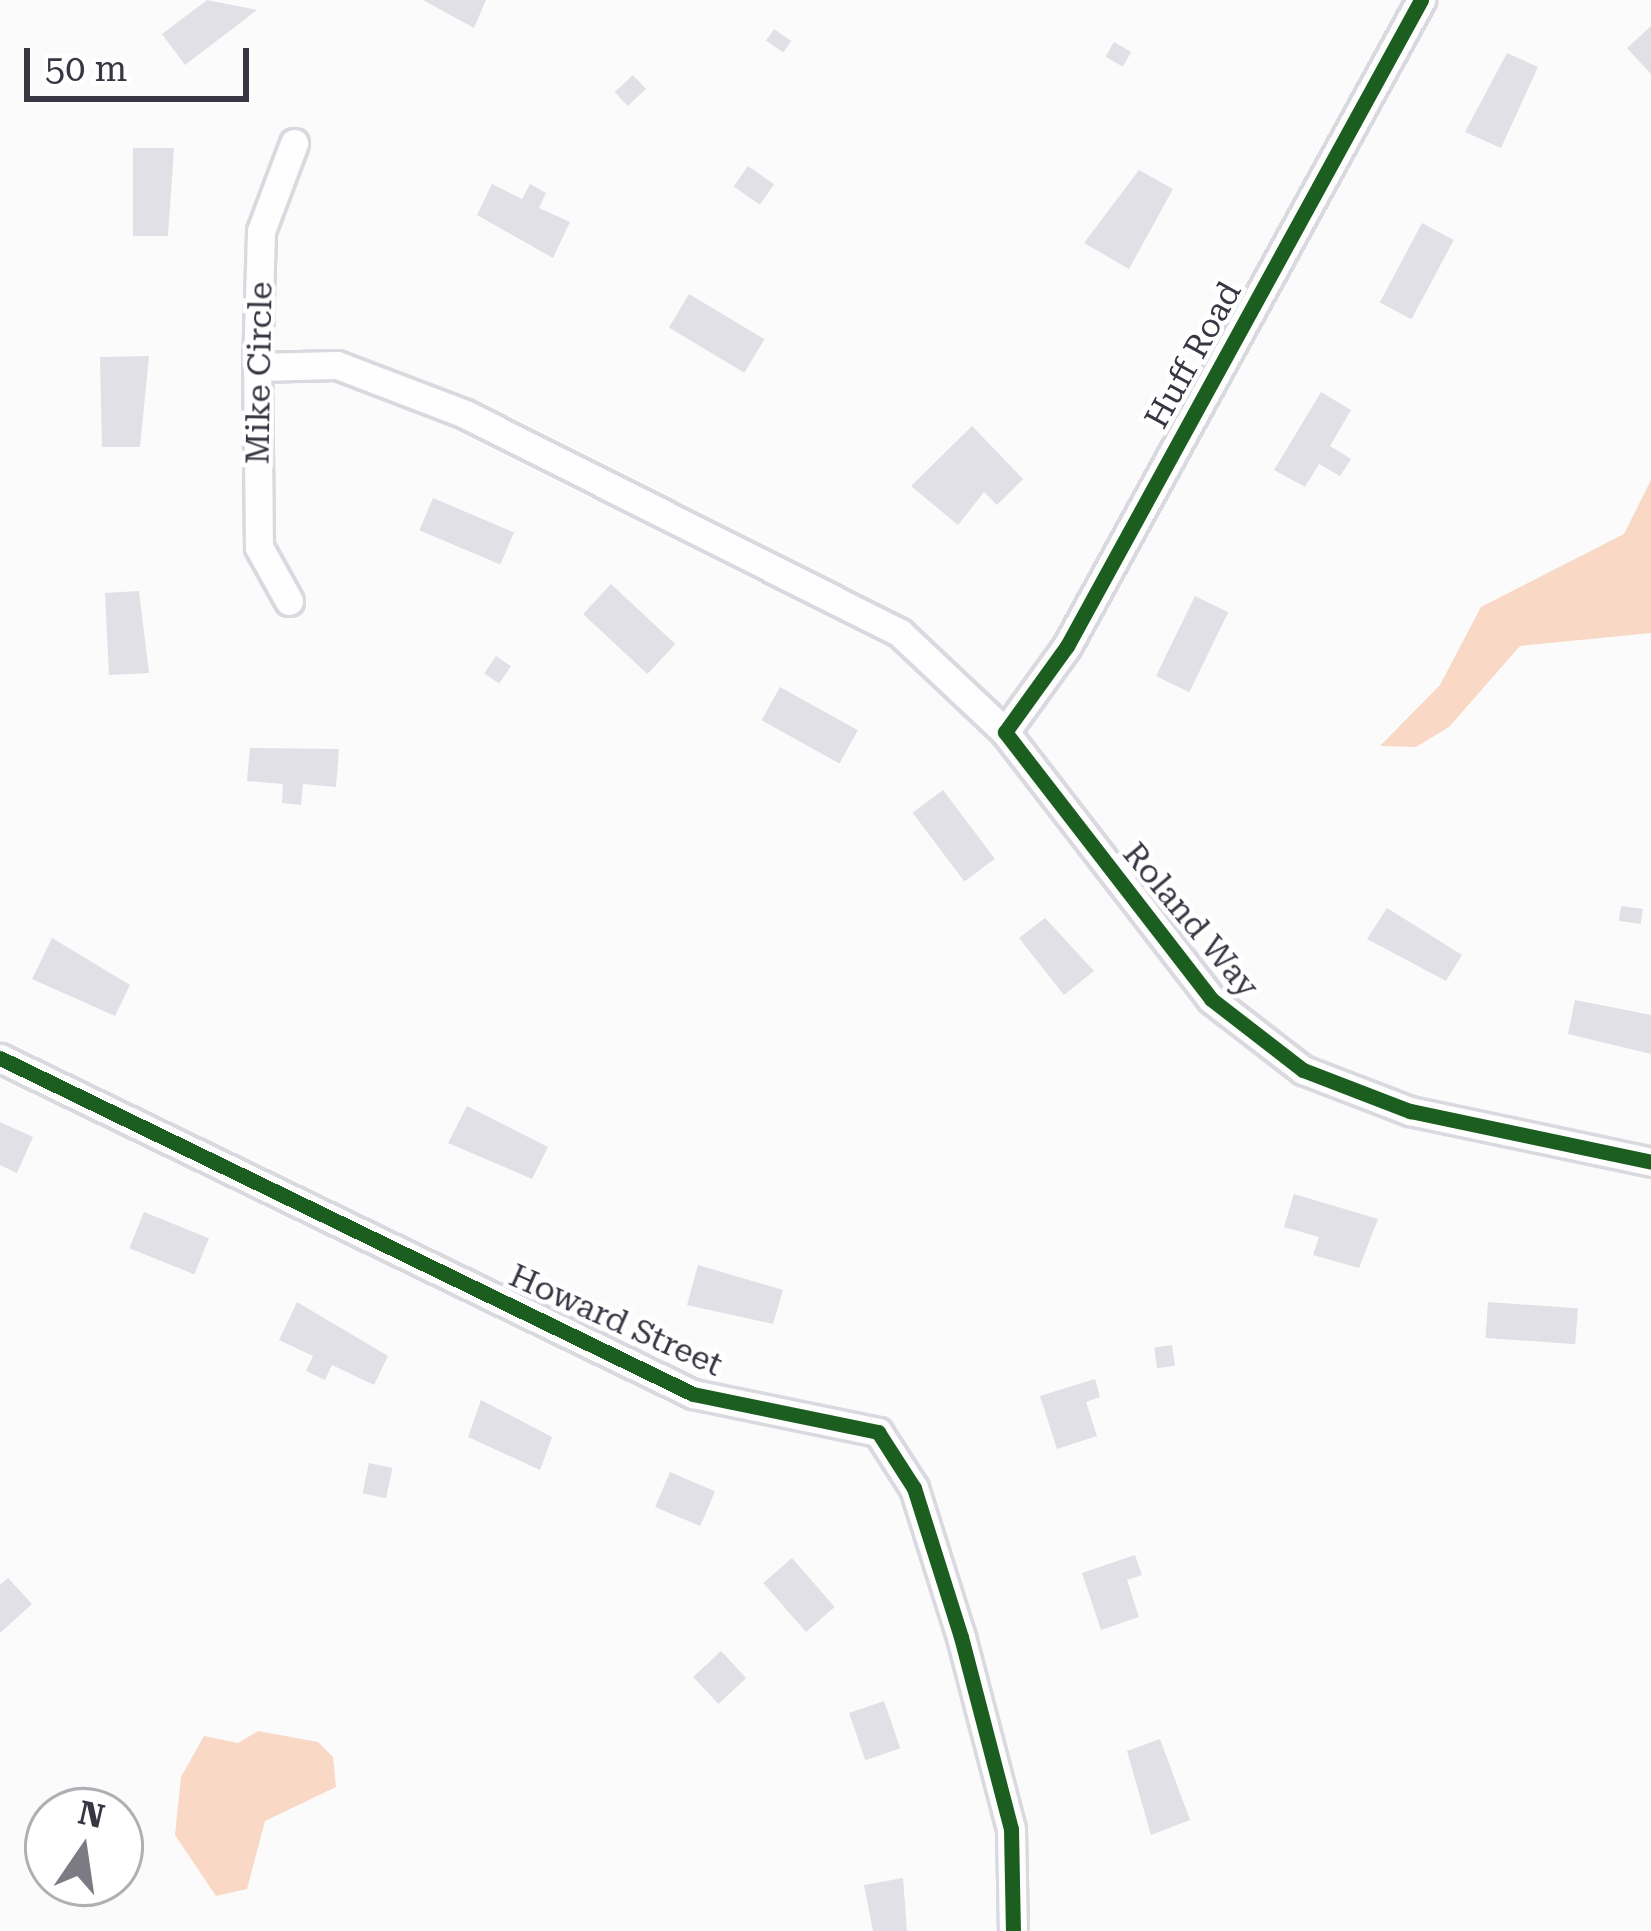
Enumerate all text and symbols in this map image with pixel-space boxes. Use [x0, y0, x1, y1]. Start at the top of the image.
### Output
scale bar [30, 24, 255, 98]
text: 50 m [45, 48, 127, 90]
street label: Huff Road [1137, 275, 1249, 435]
street label: Mike Circle [238, 281, 280, 465]
street label: Roland Way [1115, 834, 1267, 1006]
street label: Howard Street [503, 1255, 729, 1385]
north arrow [24, 1787, 144, 1907]
text: N [75, 1792, 108, 1836]

